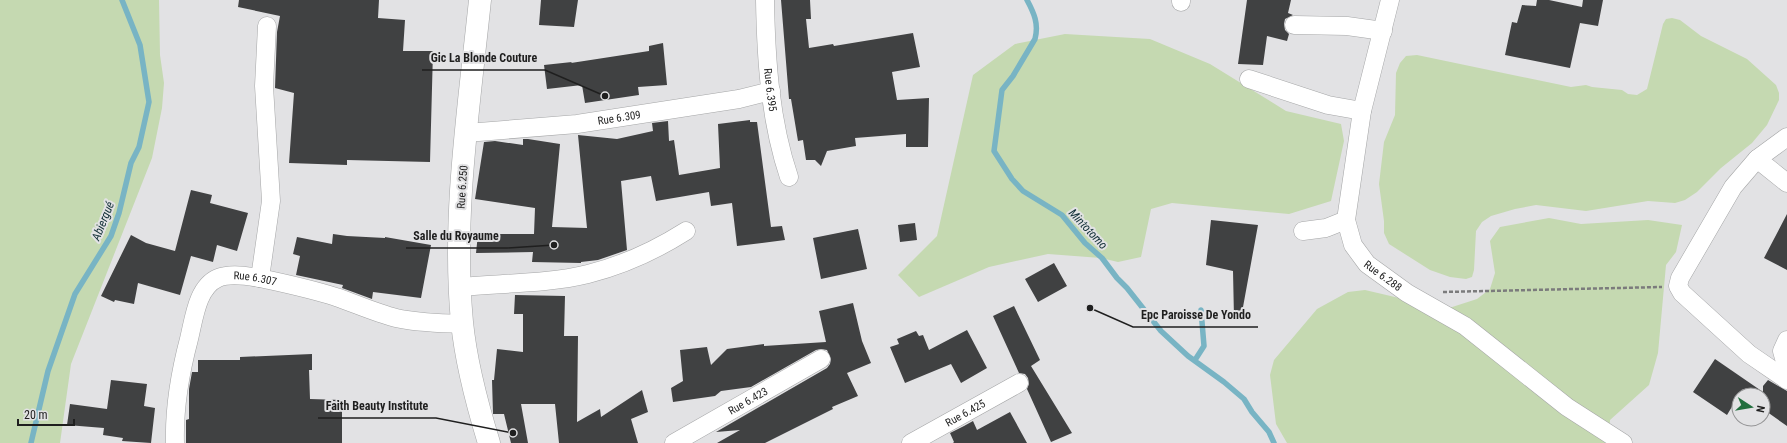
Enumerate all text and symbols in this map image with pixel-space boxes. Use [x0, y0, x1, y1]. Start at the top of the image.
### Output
callout: Gic La Blonde Couture [422, 46, 545, 70]
text: Gic La Blonde Couture [431, 51, 537, 65]
street label: Rue 6.395 [761, 68, 779, 112]
street label: Rue 6.309 [597, 108, 642, 128]
street label: Rue 6.250 [454, 165, 470, 209]
water label: Abiergué [88, 199, 117, 243]
water label: Mintotomo [1066, 206, 1110, 252]
callout: Salle du Royaume [406, 224, 507, 248]
text: Salle du Royaume [413, 229, 499, 243]
street label: Rue 6.288 [1361, 258, 1404, 294]
street label: Rue 6.307 [233, 269, 278, 289]
callout: Epc Paroisse De Yondo [1133, 303, 1258, 327]
text: Epc Paroisse De Yondo [1141, 308, 1251, 322]
street label: Rue 6.423 [726, 385, 770, 418]
north arrow [1731, 387, 1771, 427]
callout: Faith Beauty Institute [318, 394, 436, 418]
street label: Rue 6.425 [943, 397, 988, 430]
text: Faith Beauty Institute [326, 399, 429, 413]
scale bar [18, 401, 74, 427]
text: N [1753, 404, 1767, 414]
text: 20 m [24, 408, 48, 422]

